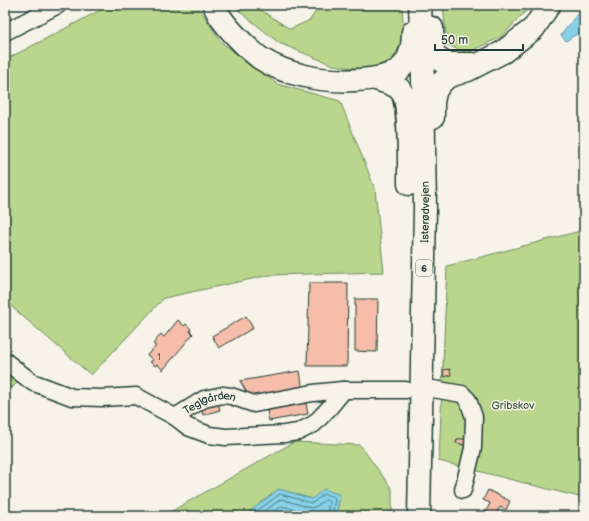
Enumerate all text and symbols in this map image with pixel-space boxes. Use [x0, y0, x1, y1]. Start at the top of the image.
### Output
scale bar [435, 26, 523, 52]
text: 50 m [441, 33, 468, 48]
street label: Isterødvejen [418, 181, 432, 243]
road number: 6 [416, 260, 432, 276]
house number: 1 [157, 352, 161, 363]
street label: Teglgården [181, 389, 238, 417]
park label: Gribskov [491, 399, 535, 412]

